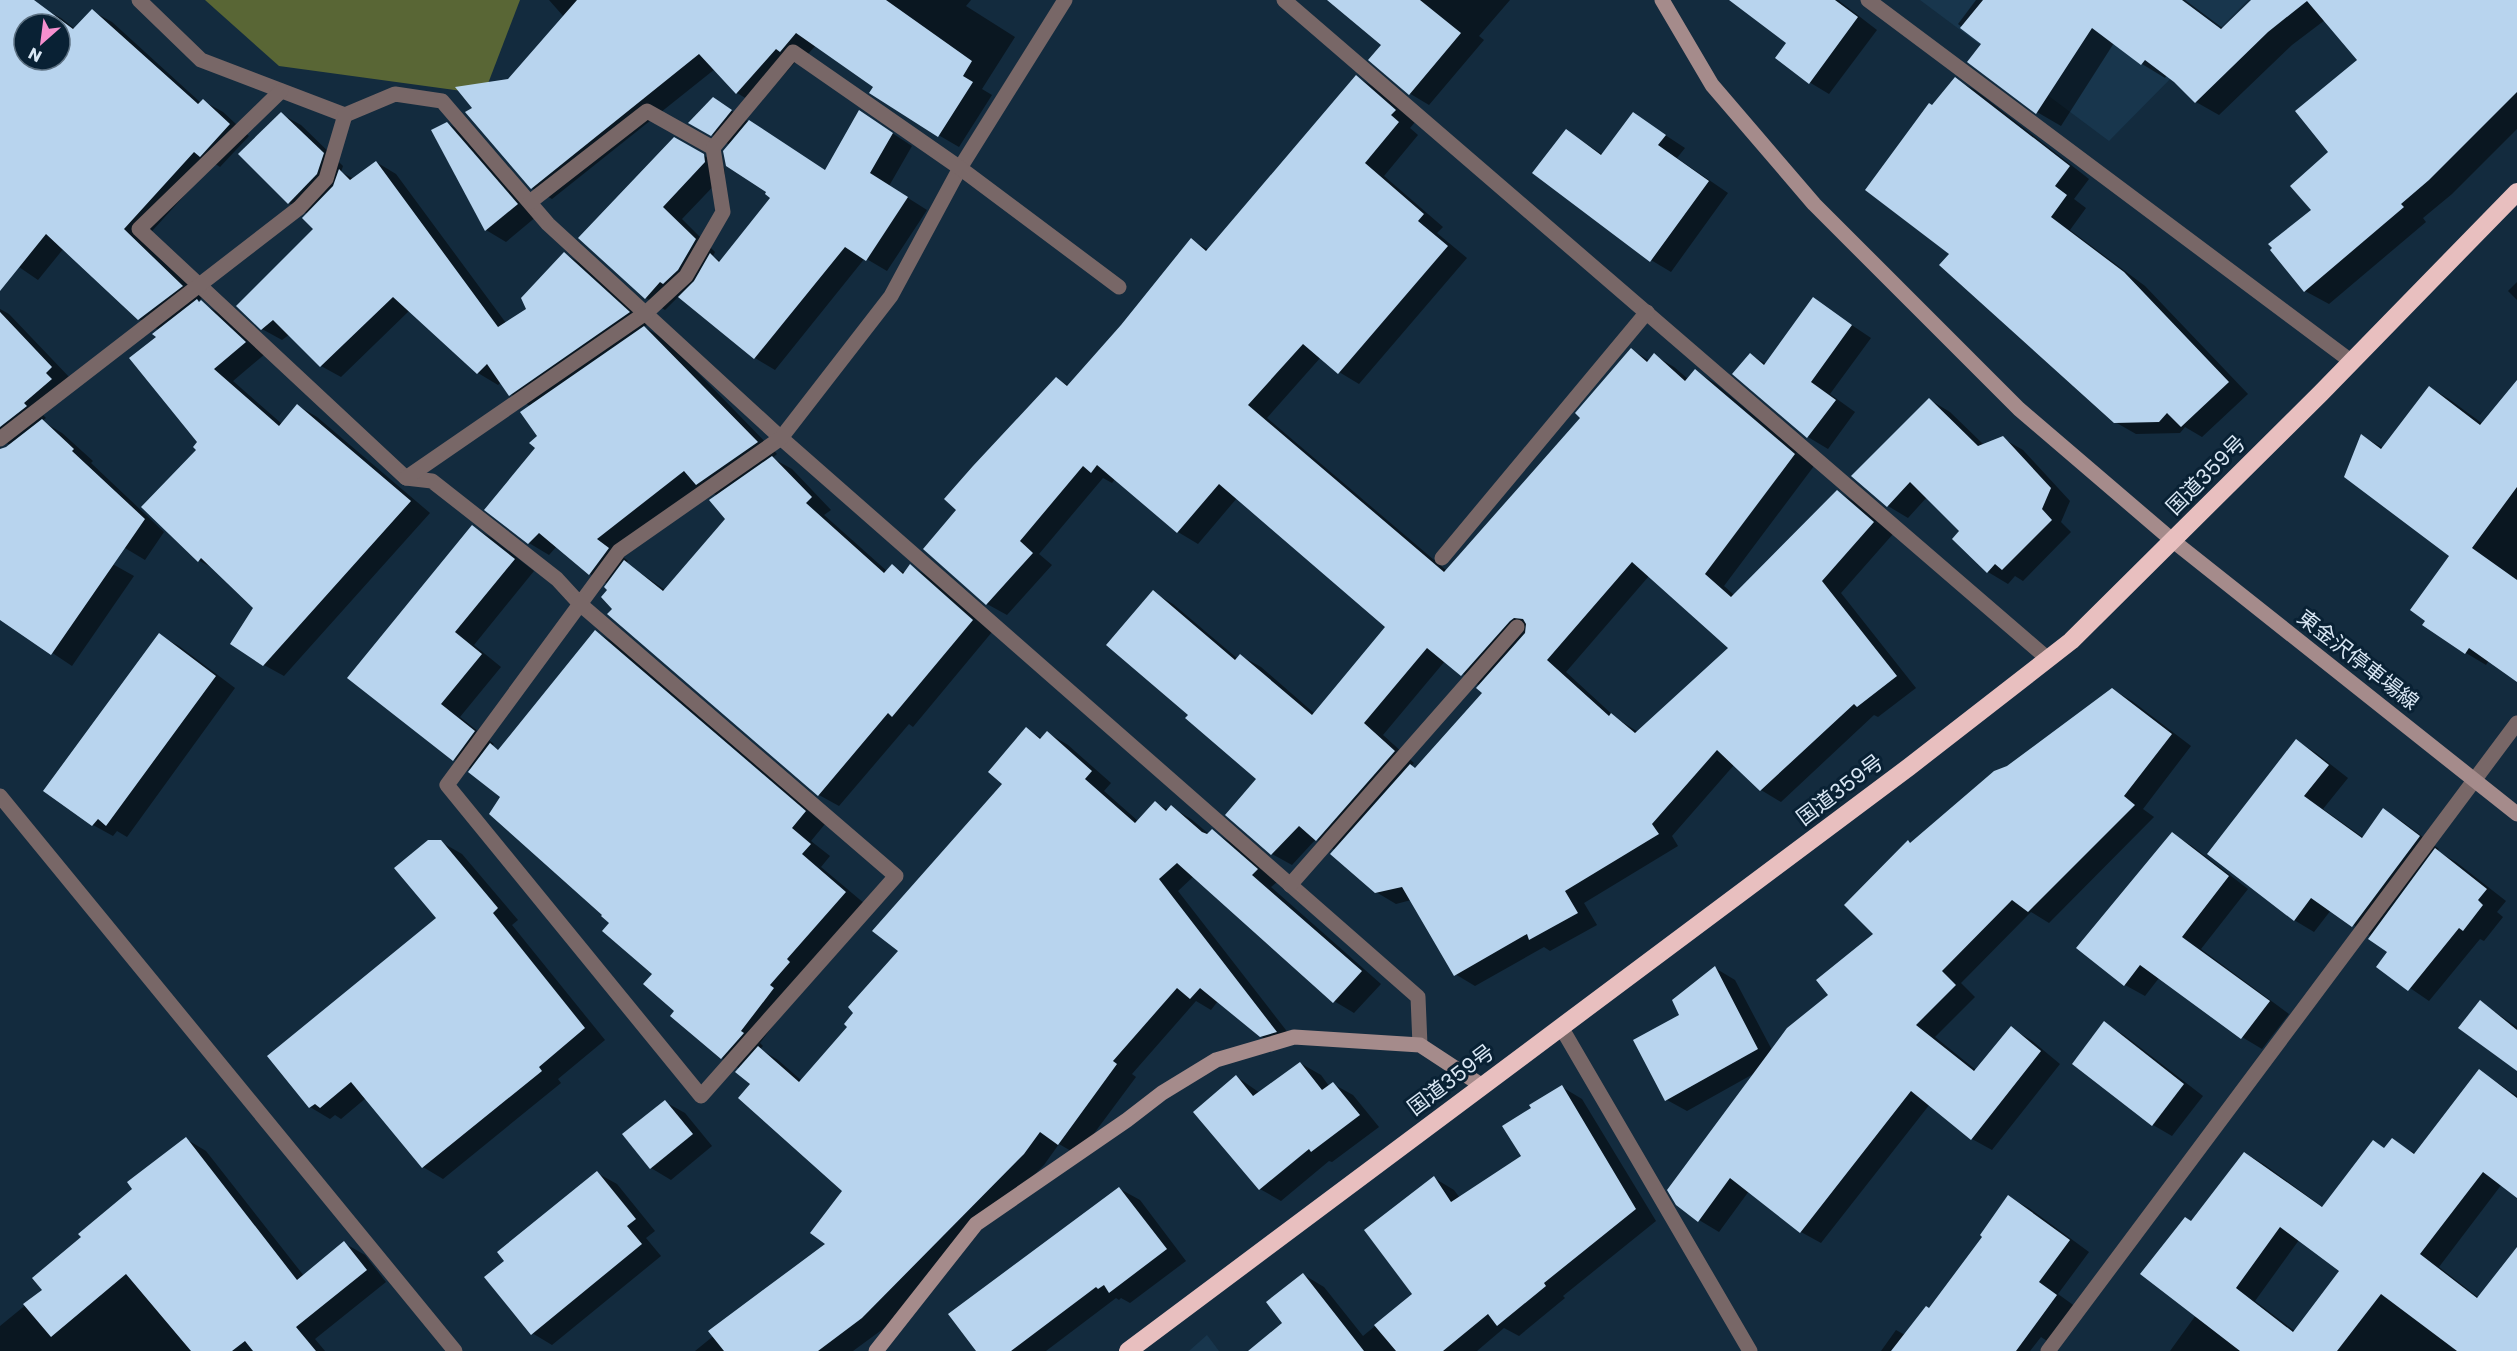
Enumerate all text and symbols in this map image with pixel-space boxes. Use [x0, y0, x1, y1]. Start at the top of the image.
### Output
north arrow [12, 12, 72, 72]
text: N [24, 42, 46, 68]
street label: 国道359号 [2159, 428, 2252, 521]
street label: 東金沢停車場線 [2291, 603, 2425, 716]
street label: 国道359号 [1790, 747, 1889, 832]
street label: 国道359号 [1401, 1037, 1500, 1122]

